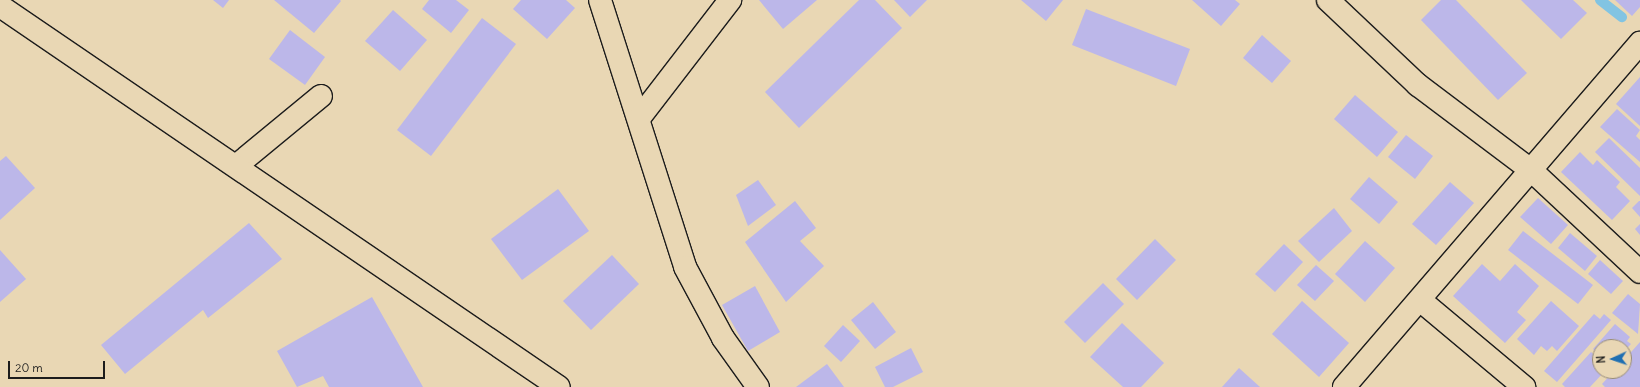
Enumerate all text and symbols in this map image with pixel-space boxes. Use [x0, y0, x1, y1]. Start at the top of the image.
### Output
north arrow [1592, 339, 1632, 379]
scale bar [10, 353, 107, 379]
text: N [1594, 355, 1608, 364]
text: 20 m [15, 360, 43, 375]

